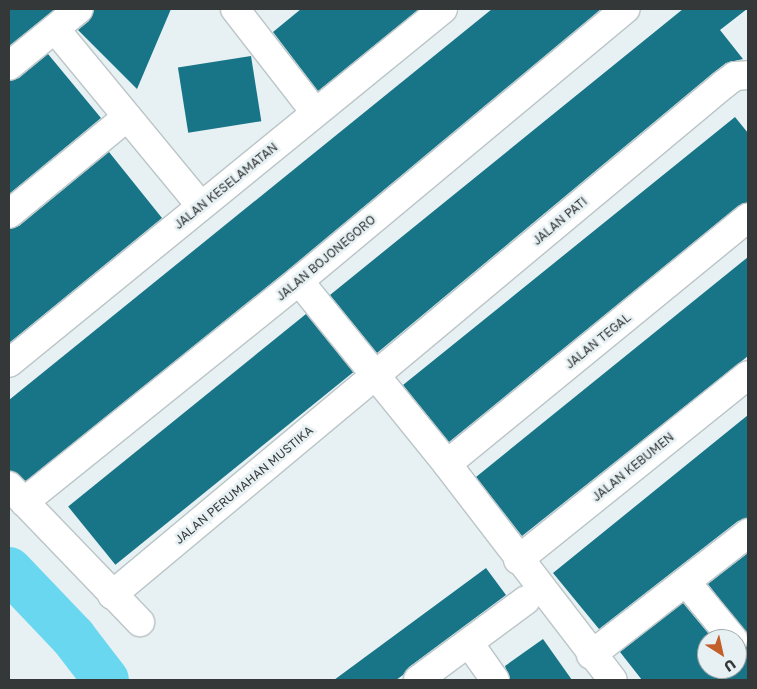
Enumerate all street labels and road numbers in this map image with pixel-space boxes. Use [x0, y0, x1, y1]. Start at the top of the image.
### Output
street label: JALAN KESELAMATAN [172, 140, 280, 232]
street label: JALAN PATI [530, 194, 590, 248]
street label: JALAN BOJONEGORO [274, 212, 378, 304]
street label: JALAN TEGAL [563, 310, 633, 372]
street label: JALAN PERUMAHAN MUSTIKA [172, 423, 316, 547]
street label: JALAN KEBUMEN [589, 430, 677, 504]

